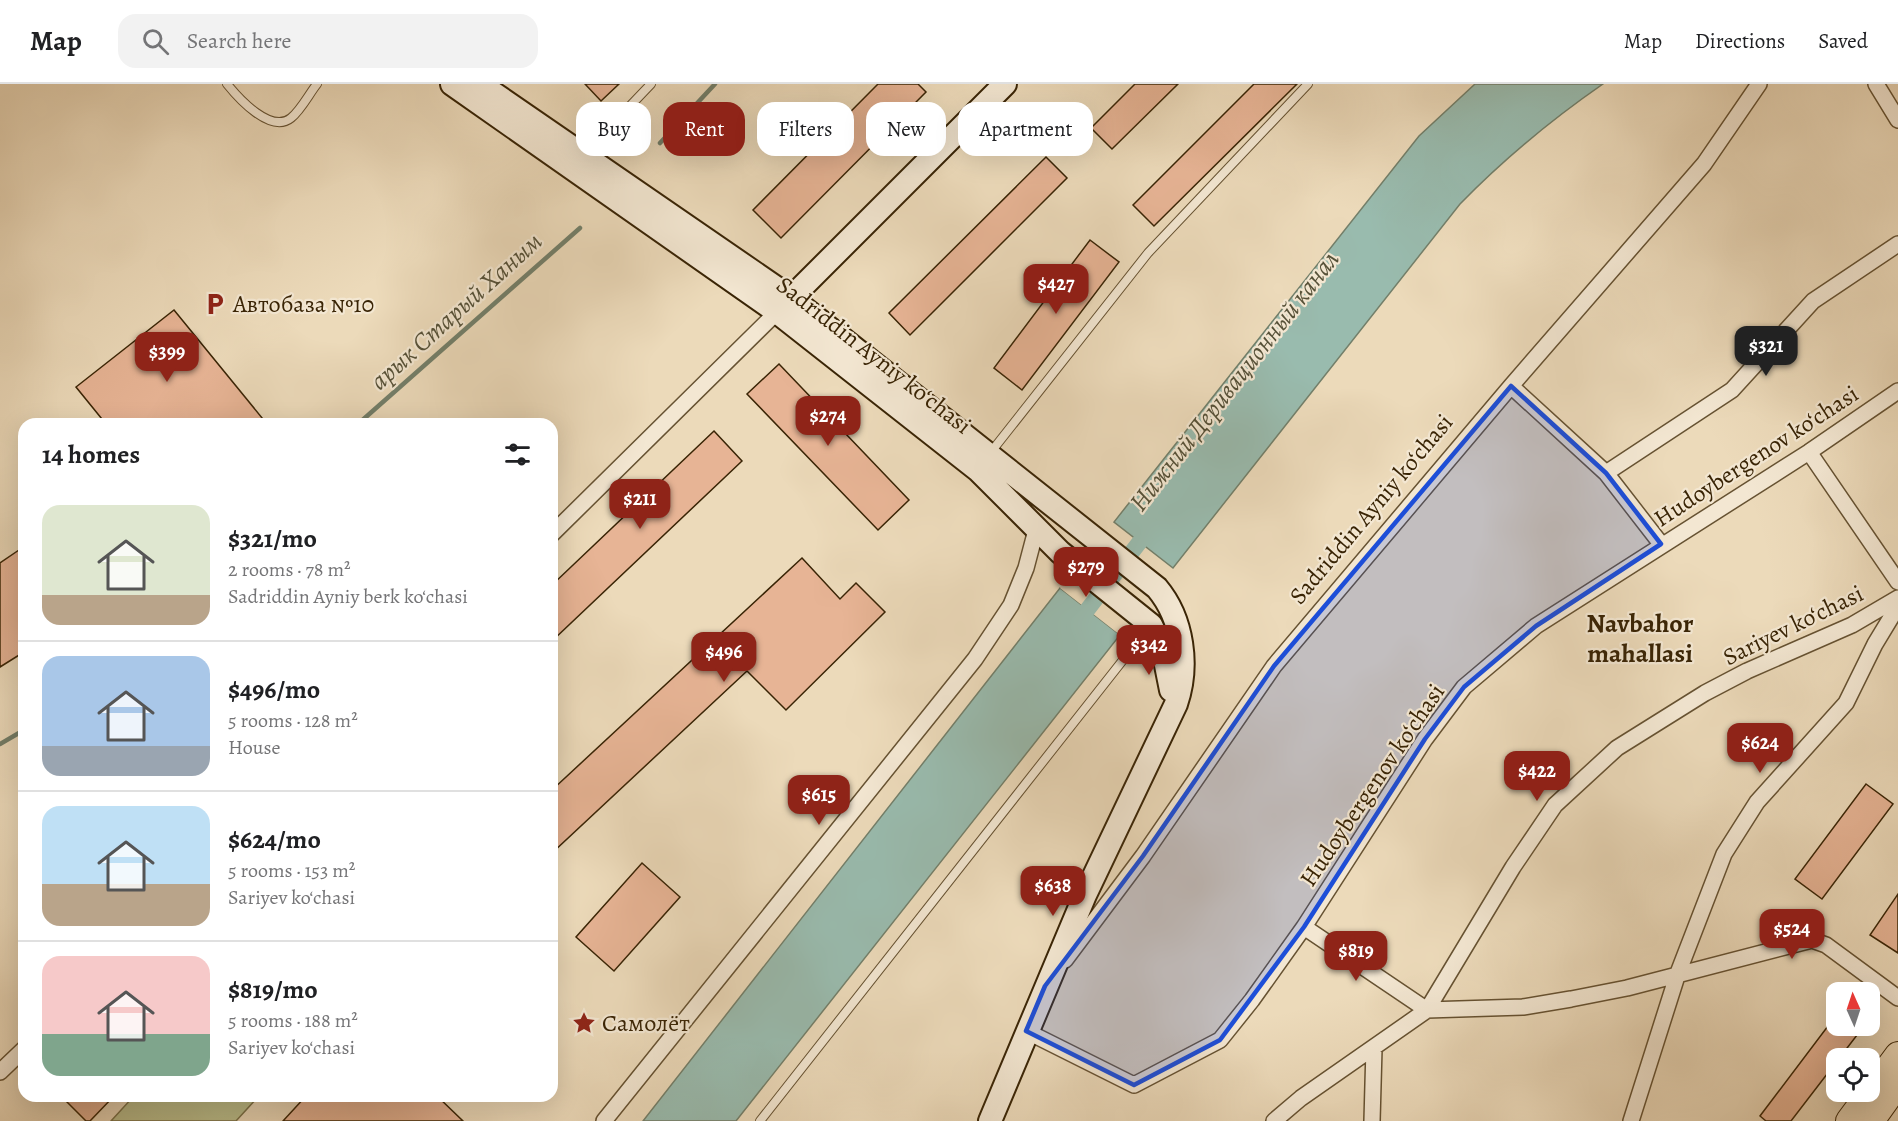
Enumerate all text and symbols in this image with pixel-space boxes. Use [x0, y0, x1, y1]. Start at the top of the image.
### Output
search box [118, 14, 538, 68]
text: Map [30, 22, 82, 60]
icon: search [139, 25, 172, 58]
text: Search here [187, 26, 291, 56]
text: Map [1624, 27, 1662, 55]
text: Directions [1695, 27, 1785, 55]
text: Saved [1818, 27, 1868, 55]
chip: Buy [576, 102, 651, 156]
chip: Rent [663, 102, 745, 156]
chip: Filters [757, 102, 854, 156]
chip: New [866, 102, 946, 156]
chip: Apartment [958, 102, 1093, 156]
water label: арык Старый Ханым [362, 224, 550, 398]
water label: Нижний Деривационный канал [1121, 243, 1347, 518]
pin: $427 [1020, 264, 1092, 315]
street label: Sadriddin Ayniy ko‘chasi [770, 269, 978, 441]
text: $427 [1038, 270, 1074, 297]
place label: Автобаза №10 [232, 288, 374, 320]
parking icon: Автобаза №10 [202, 291, 228, 317]
pin: $321 [1730, 326, 1802, 377]
pin: $399 [131, 332, 203, 383]
text: $321 [1749, 332, 1783, 359]
text: $399 [149, 338, 185, 365]
street label: Hudoybergenov ko‘chasi [1647, 378, 1865, 534]
pin: $274 [792, 396, 864, 447]
text: $274 [810, 402, 846, 429]
street label: Sadriddin Ayniy ko‘chasi [1282, 407, 1460, 611]
text: 14 homes [42, 437, 140, 472]
icon: filters [501, 438, 534, 471]
pin: $211 [604, 479, 676, 530]
text: $211 [623, 485, 657, 512]
text: $321/mo [228, 521, 317, 556]
icon: home [90, 529, 162, 601]
pin: $279 [1050, 547, 1122, 598]
text: $279 [1068, 553, 1104, 580]
text: 2 rooms · 78 m² [228, 556, 351, 583]
street label: Sariyev ko‘chasi [1717, 577, 1869, 673]
text: Sadriddin Ayniy berk ko‘chasi [228, 583, 468, 610]
district label: Navbahor mahallasi [1587, 606, 1694, 671]
pin: $342 [1113, 625, 1185, 676]
text: $342 [1131, 631, 1167, 658]
pin: $496 [688, 632, 760, 683]
text: $496 [705, 638, 743, 665]
text: $496/mo [228, 672, 320, 707]
street label: Hudoybergenov ko‘chasi [1292, 677, 1452, 893]
icon: home [90, 680, 162, 752]
text: 5 rooms · 128 m² [228, 707, 358, 734]
pin: $624 [1724, 723, 1796, 774]
text: $624 [1741, 729, 1779, 756]
text: House [228, 734, 280, 761]
pin: $422 [1501, 751, 1573, 802]
text: $422 [1518, 757, 1556, 784]
pin: $615 [783, 775, 855, 826]
text: $615 [802, 781, 836, 808]
text: $624/mo [228, 822, 321, 857]
icon: home [90, 830, 162, 902]
text: 5 rooms · 153 m² [228, 857, 355, 884]
pin: $638 [1017, 866, 1089, 917]
text: $638 [1035, 872, 1071, 899]
text: Sariyev ko‘chasi [228, 884, 355, 911]
pin: $524 [1756, 909, 1828, 960]
text: $524 [1774, 915, 1810, 942]
pin: $819 [1320, 931, 1392, 982]
text: $819 [1338, 937, 1374, 964]
text: $819/mo [228, 972, 318, 1007]
icon: home [90, 980, 162, 1052]
north arrow [1826, 982, 1880, 1036]
map controls [1826, 982, 1880, 1102]
text: 5 rooms · 188 m² [228, 1007, 358, 1034]
place label: Самолёт [602, 1007, 690, 1039]
place icon: Самолёт [571, 1010, 597, 1036]
text: Sariyev ko‘chasi [228, 1034, 355, 1061]
button: locate [1826, 1048, 1880, 1102]

